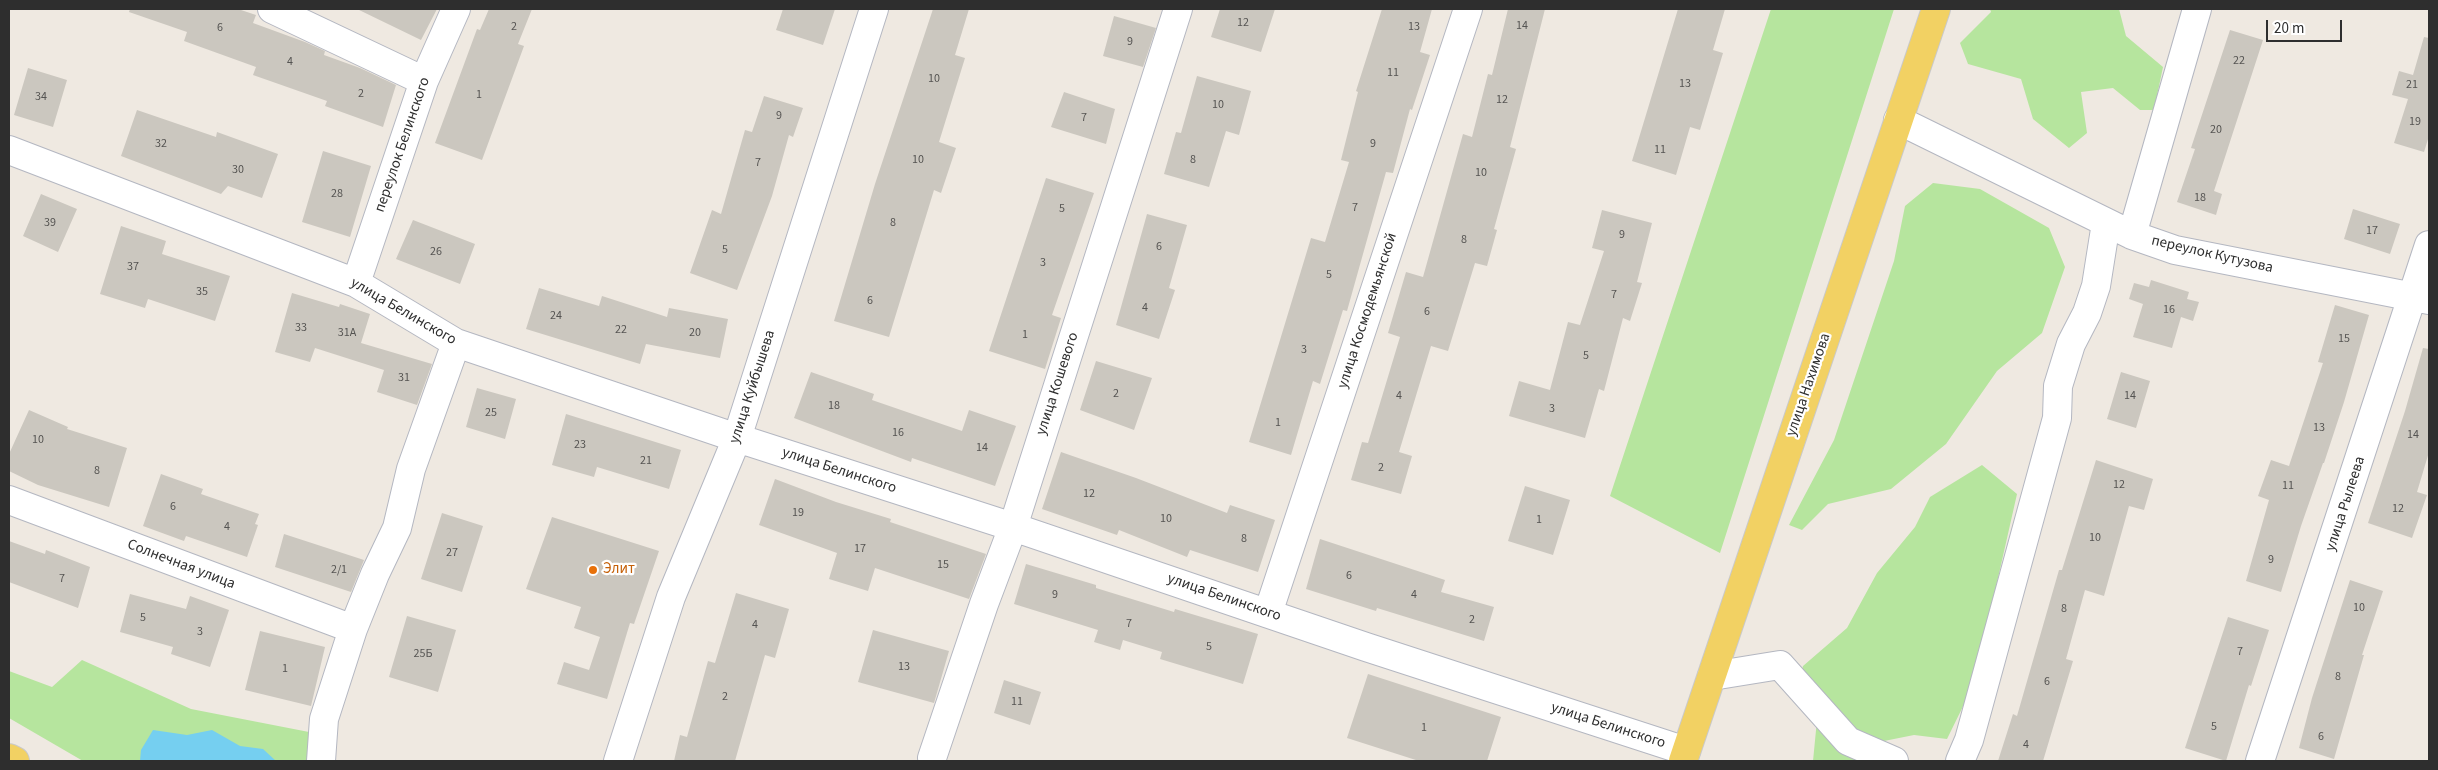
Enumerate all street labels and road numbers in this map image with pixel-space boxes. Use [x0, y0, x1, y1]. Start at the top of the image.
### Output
street label: переулок Белинского [371, 75, 435, 215]
street label: улица Космодемьянской [1334, 231, 1402, 391]
street label: переулок Кутузова [2149, 232, 2275, 278]
street label: улица Белинского [347, 274, 459, 350]
street label: улица Куйбышева [726, 328, 780, 446]
street label: улица Кошевого [1033, 330, 1083, 438]
street label: улица Нахимова [1783, 331, 1835, 439]
street label: улица Белинского [780, 444, 898, 498]
street label: улица Рылеева [2322, 454, 2370, 554]
street label: Солнечная улица [124, 536, 238, 594]
street label: улица Белинского [1165, 570, 1283, 626]
street label: улица Белинского [1549, 699, 1667, 753]

